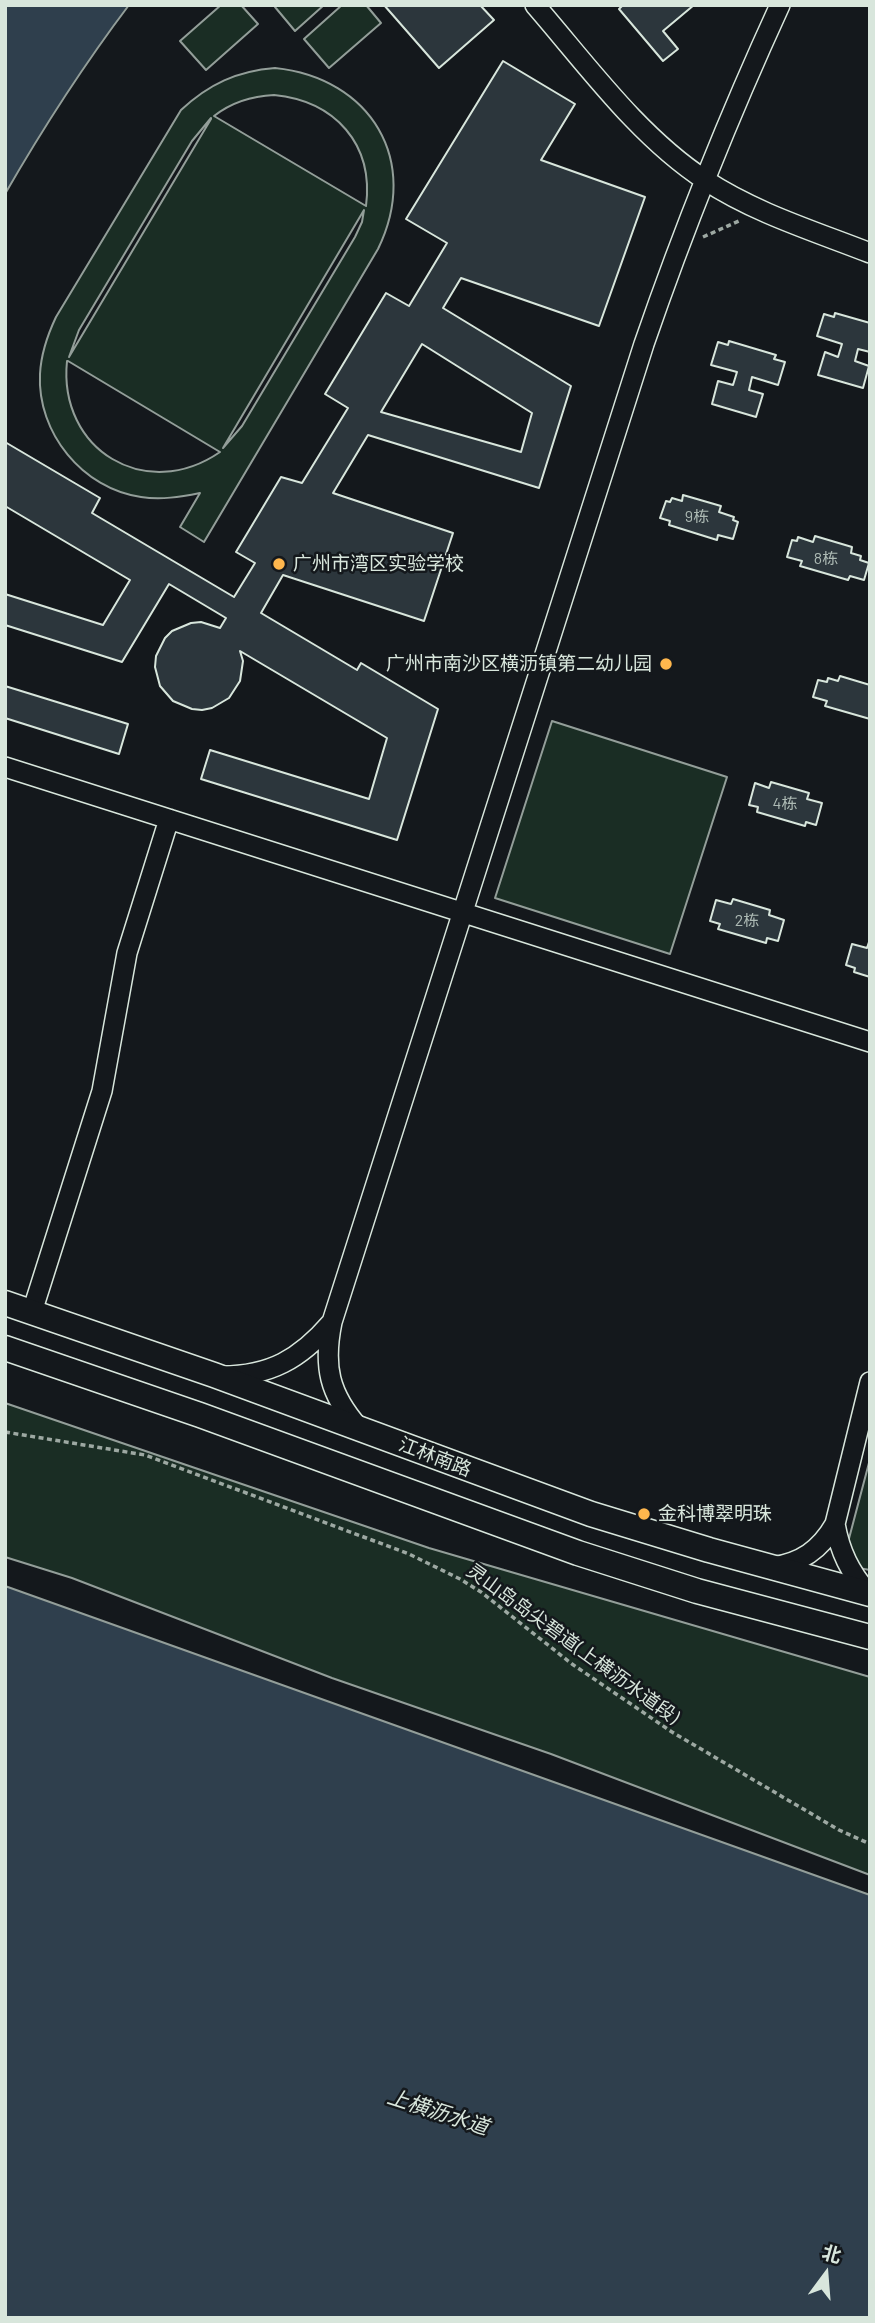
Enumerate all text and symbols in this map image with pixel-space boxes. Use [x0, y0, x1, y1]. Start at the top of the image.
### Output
house number: 9栋 [685, 507, 709, 527]
house number: 8栋 [814, 549, 838, 569]
place label: 广州市湾区实验学校 [293, 553, 464, 575]
marker: 广州市湾区实验学校 [271, 556, 287, 572]
place label: 广州市南沙区横沥镇第二幼儿园 [386, 653, 652, 675]
marker: 广州市南沙区横沥镇第二幼儿园 [658, 656, 674, 672]
house number: 4栋 [773, 794, 797, 814]
house number: 2栋 [735, 911, 759, 931]
street label: 江林南路 [395, 1433, 475, 1481]
place label: 金科博翠明珠 [658, 1503, 772, 1525]
marker: 金科博翠明珠 [636, 1506, 652, 1522]
street label: 灵山岛岛尖碧道(上横沥水道段) [462, 1559, 684, 1729]
water label: 上横沥水道 [384, 2084, 492, 2140]
north arrow [791, 2239, 861, 2309]
text: 北 [820, 2240, 844, 2267]

